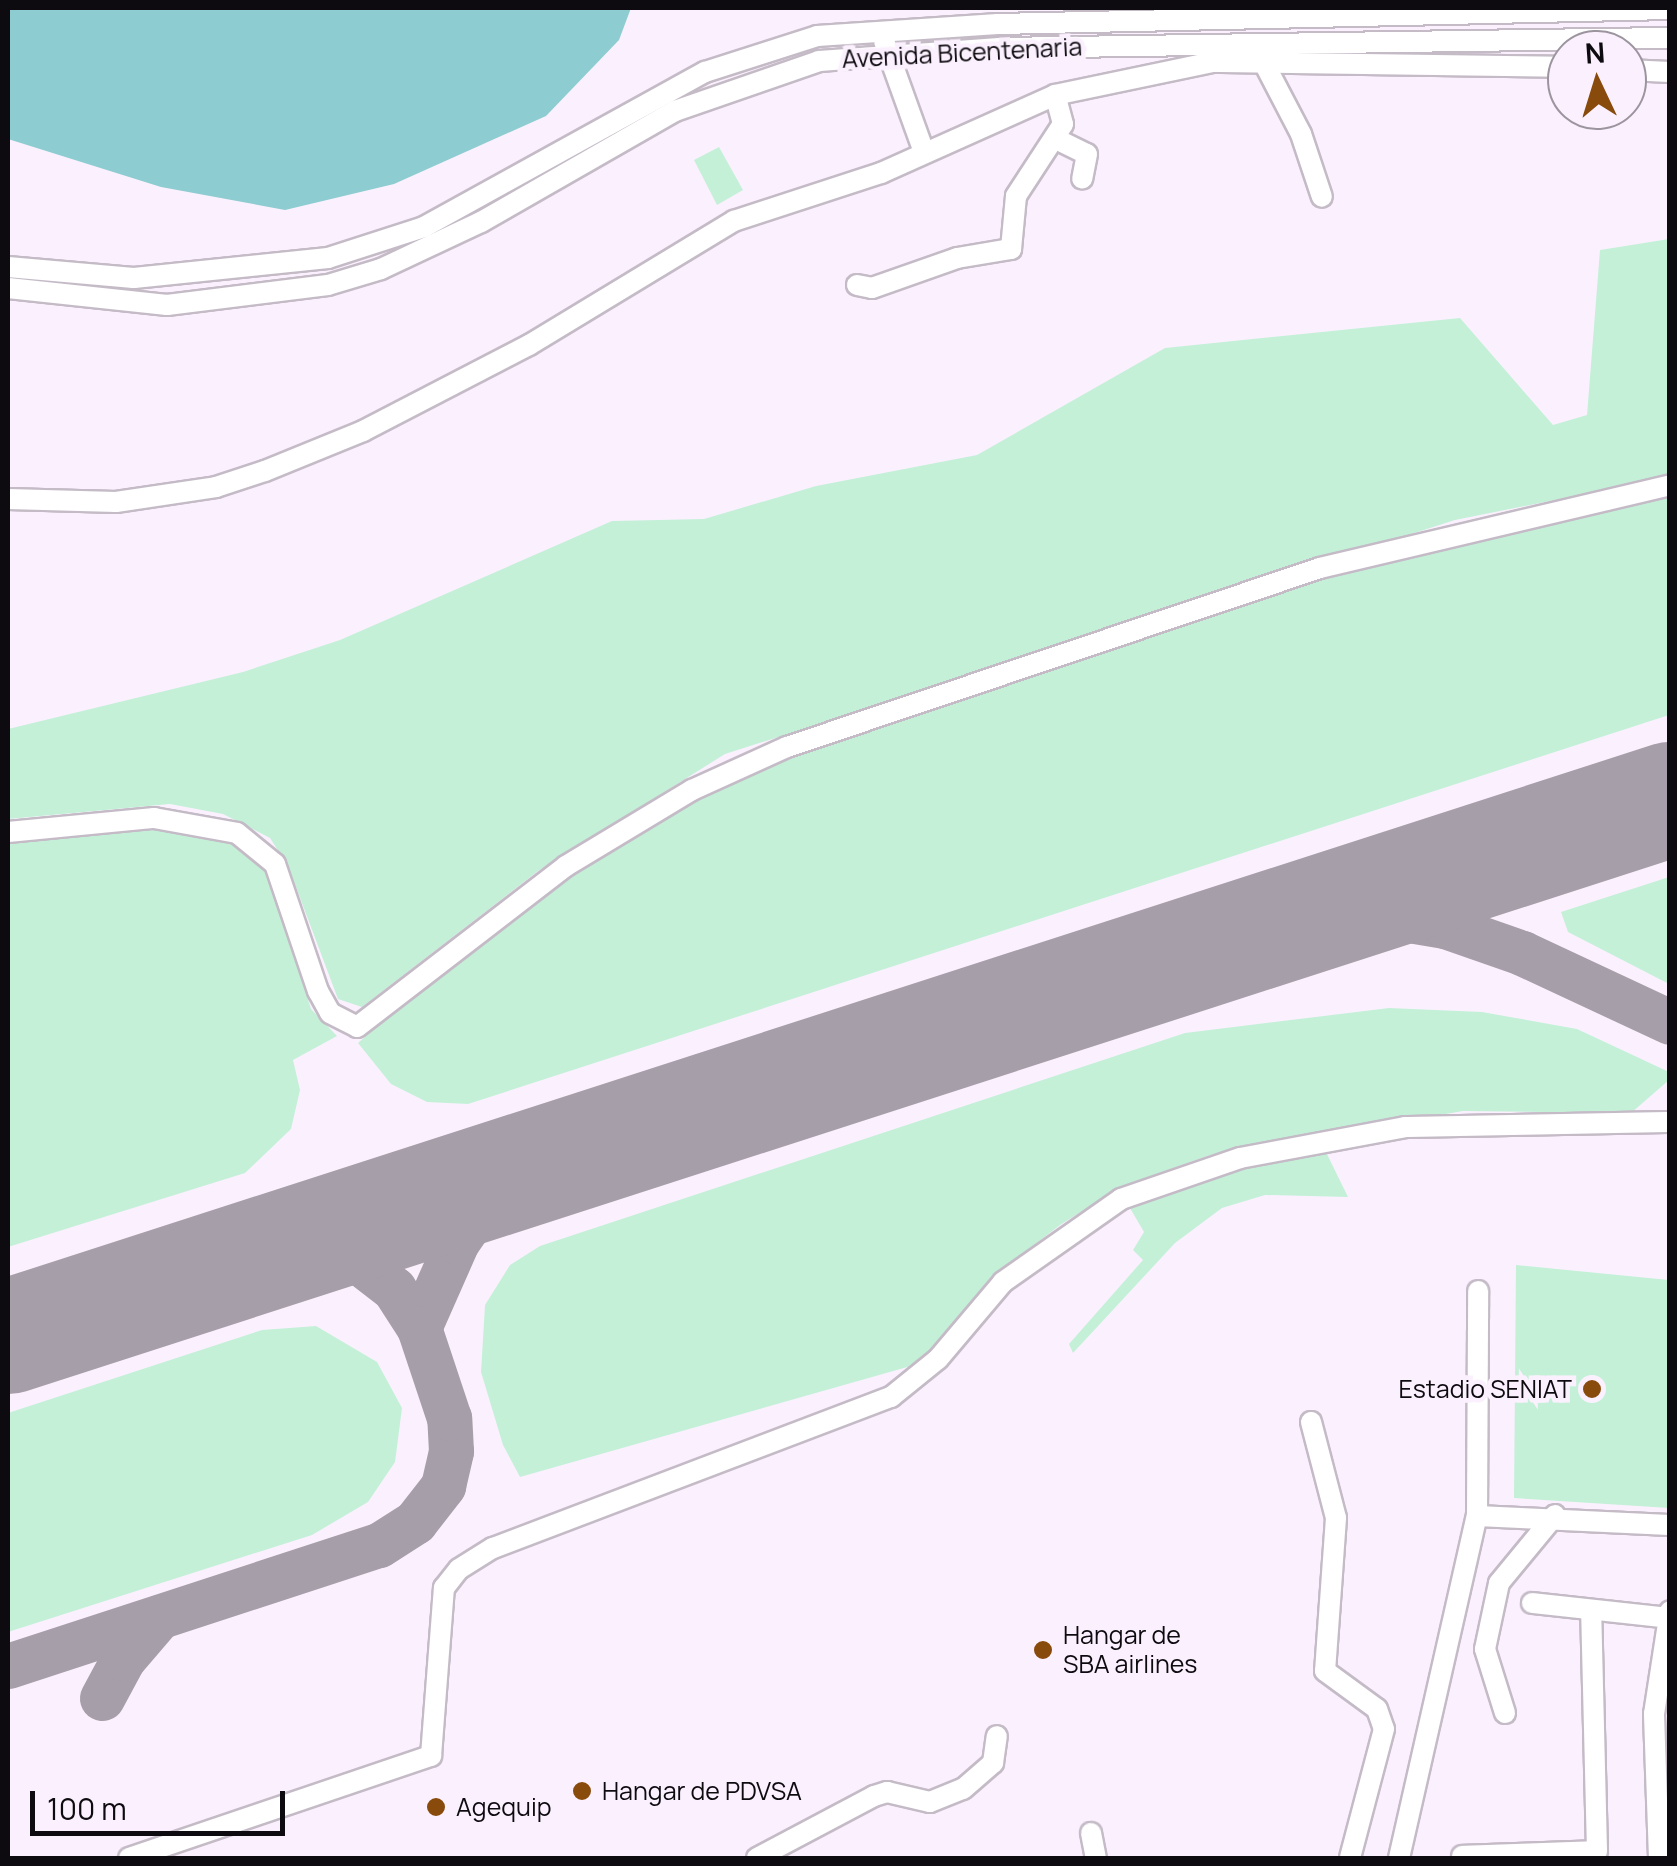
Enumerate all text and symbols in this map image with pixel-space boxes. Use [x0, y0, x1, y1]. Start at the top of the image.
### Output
north arrow [1547, 30, 1647, 130]
street label: Avenida Bicentenaria [841, 32, 1083, 74]
text: N [1584, 32, 1606, 72]
place label: Estadio SENIAT [1398, 1374, 1572, 1404]
marker: Estadio SENIAT [1581, 1378, 1603, 1400]
place label: Hangar de SBA airlines [1063, 1621, 1197, 1680]
marker: Hangar de SBA airlines [1032, 1639, 1054, 1661]
scale bar [35, 1771, 290, 1833]
place label: Hangar de PDVSA [602, 1776, 802, 1806]
marker: Hangar de PDVSA [571, 1780, 593, 1802]
text: 100 m [47, 1788, 127, 1829]
place label: Agequip [456, 1792, 552, 1822]
marker: Agequip [425, 1796, 447, 1818]

